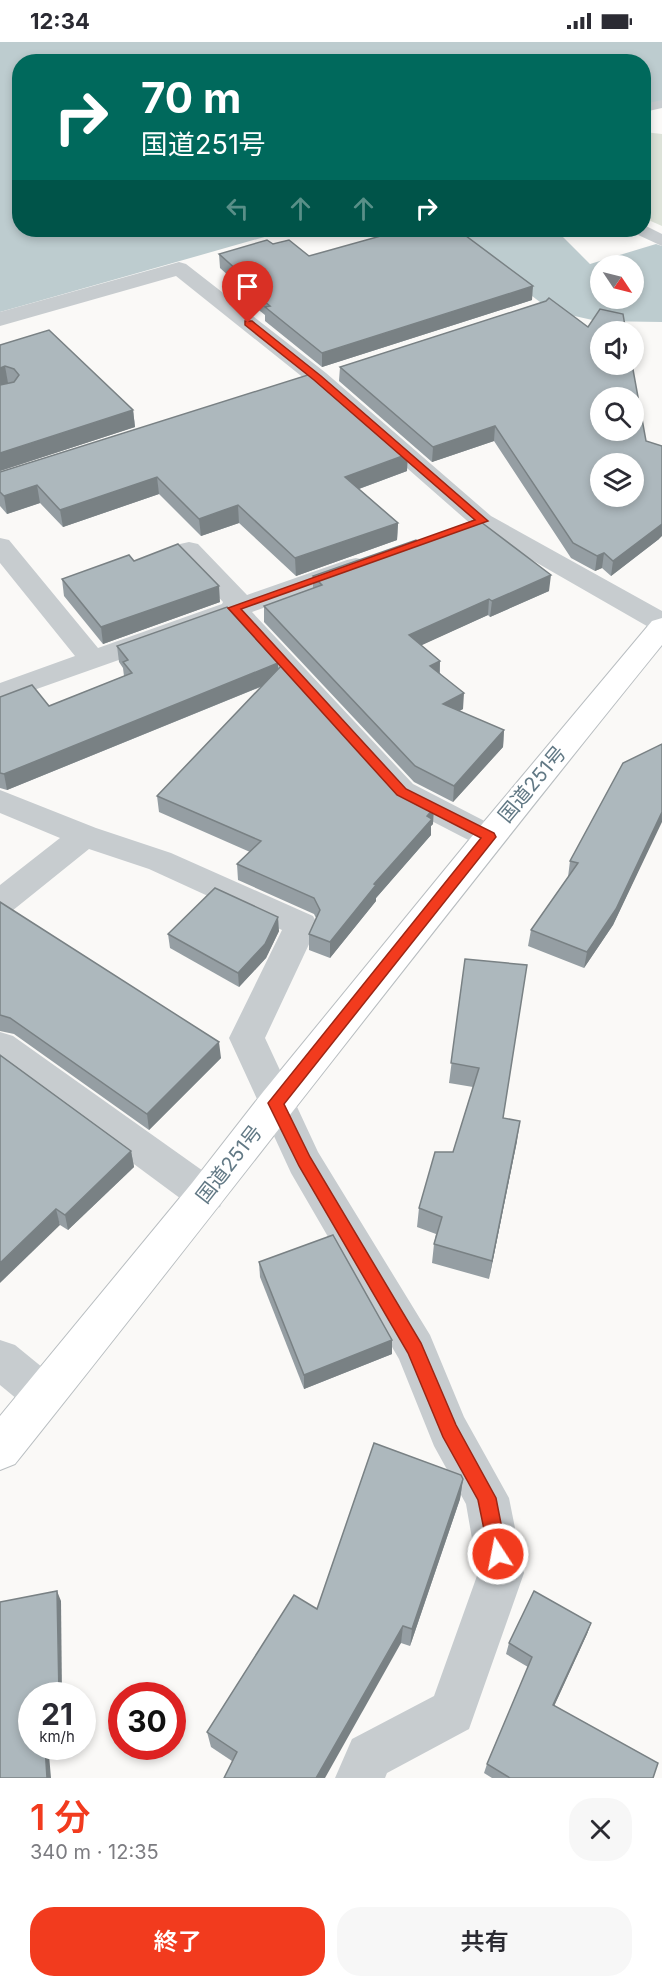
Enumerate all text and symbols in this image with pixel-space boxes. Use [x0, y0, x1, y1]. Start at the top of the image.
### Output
text: 12:34 [30, 8, 90, 34]
text: 70 m [141, 72, 241, 123]
icon: right [42, 78, 120, 156]
text: 国道251号 [141, 128, 266, 161]
icon: left [221, 192, 254, 225]
icon: ahead [284, 192, 317, 225]
icon: ahead [347, 192, 380, 225]
icon: right [410, 192, 443, 225]
north arrow [590, 255, 644, 309]
map controls [590, 255, 644, 507]
pin [222, 261, 273, 323]
icon: arrive [231, 270, 264, 303]
button: sound [590, 321, 644, 375]
button: search [590, 387, 644, 441]
button: layers [590, 453, 644, 507]
street label: 国道251号 [493, 741, 571, 827]
street label: 国道251号 [191, 1120, 267, 1208]
position arrow [466, 1522, 530, 1586]
speed limit sign: 30 [108, 1682, 186, 1760]
text: 21 [41, 1696, 73, 1732]
text: km/h [39, 1727, 75, 1746]
text: 1 分 [30, 1795, 90, 1839]
button: close [569, 1798, 632, 1861]
text: 340 m · 12:35 [30, 1840, 159, 1864]
button: 終了 [30, 1907, 325, 1976]
button: 共有 [337, 1907, 632, 1976]

